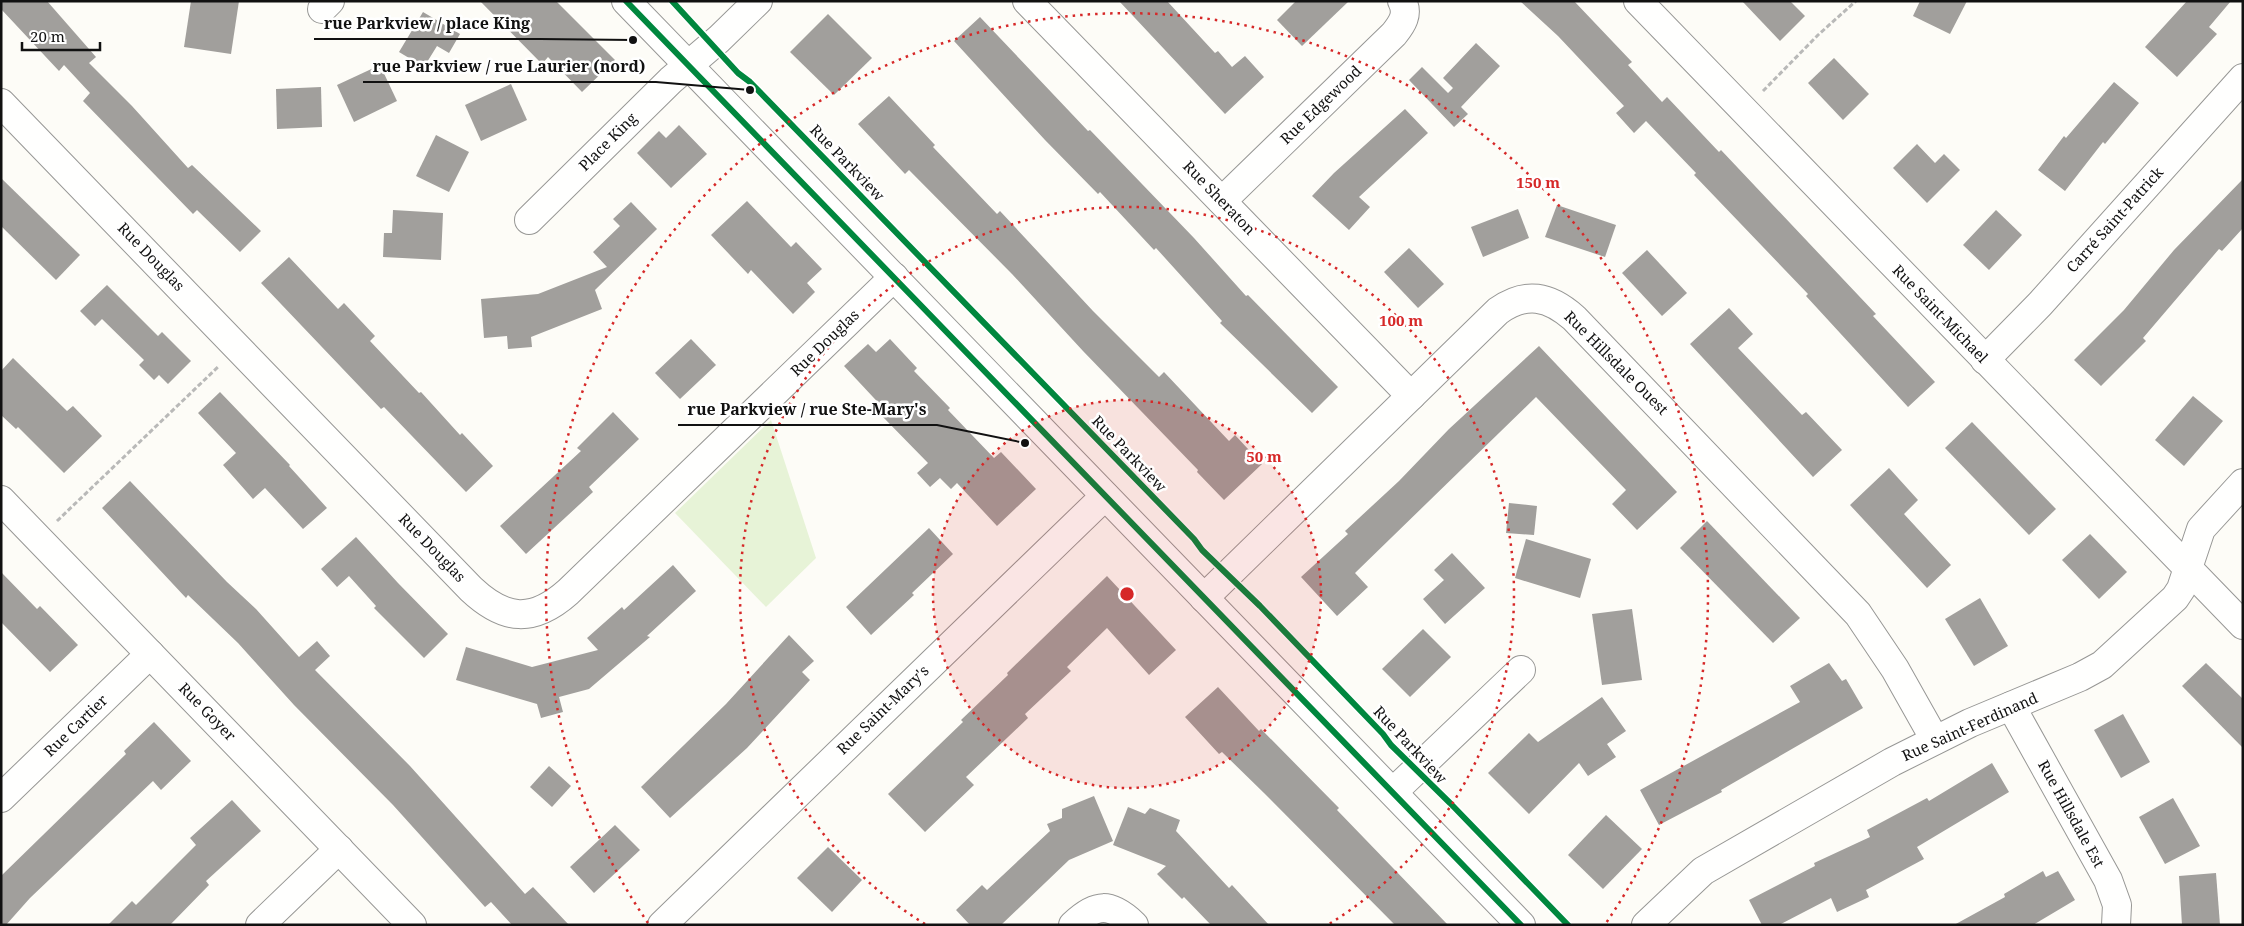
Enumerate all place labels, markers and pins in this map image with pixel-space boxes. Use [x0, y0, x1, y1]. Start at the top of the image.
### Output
callout: rue Parkview / place King [314, 8, 540, 39]
callout: rue Parkview / rue Laurier (nord) [363, 51, 656, 82]
callout: rue Parkview / rue Ste-Mary's [678, 394, 937, 425]
centre of rings [1118, 585, 1136, 603]

